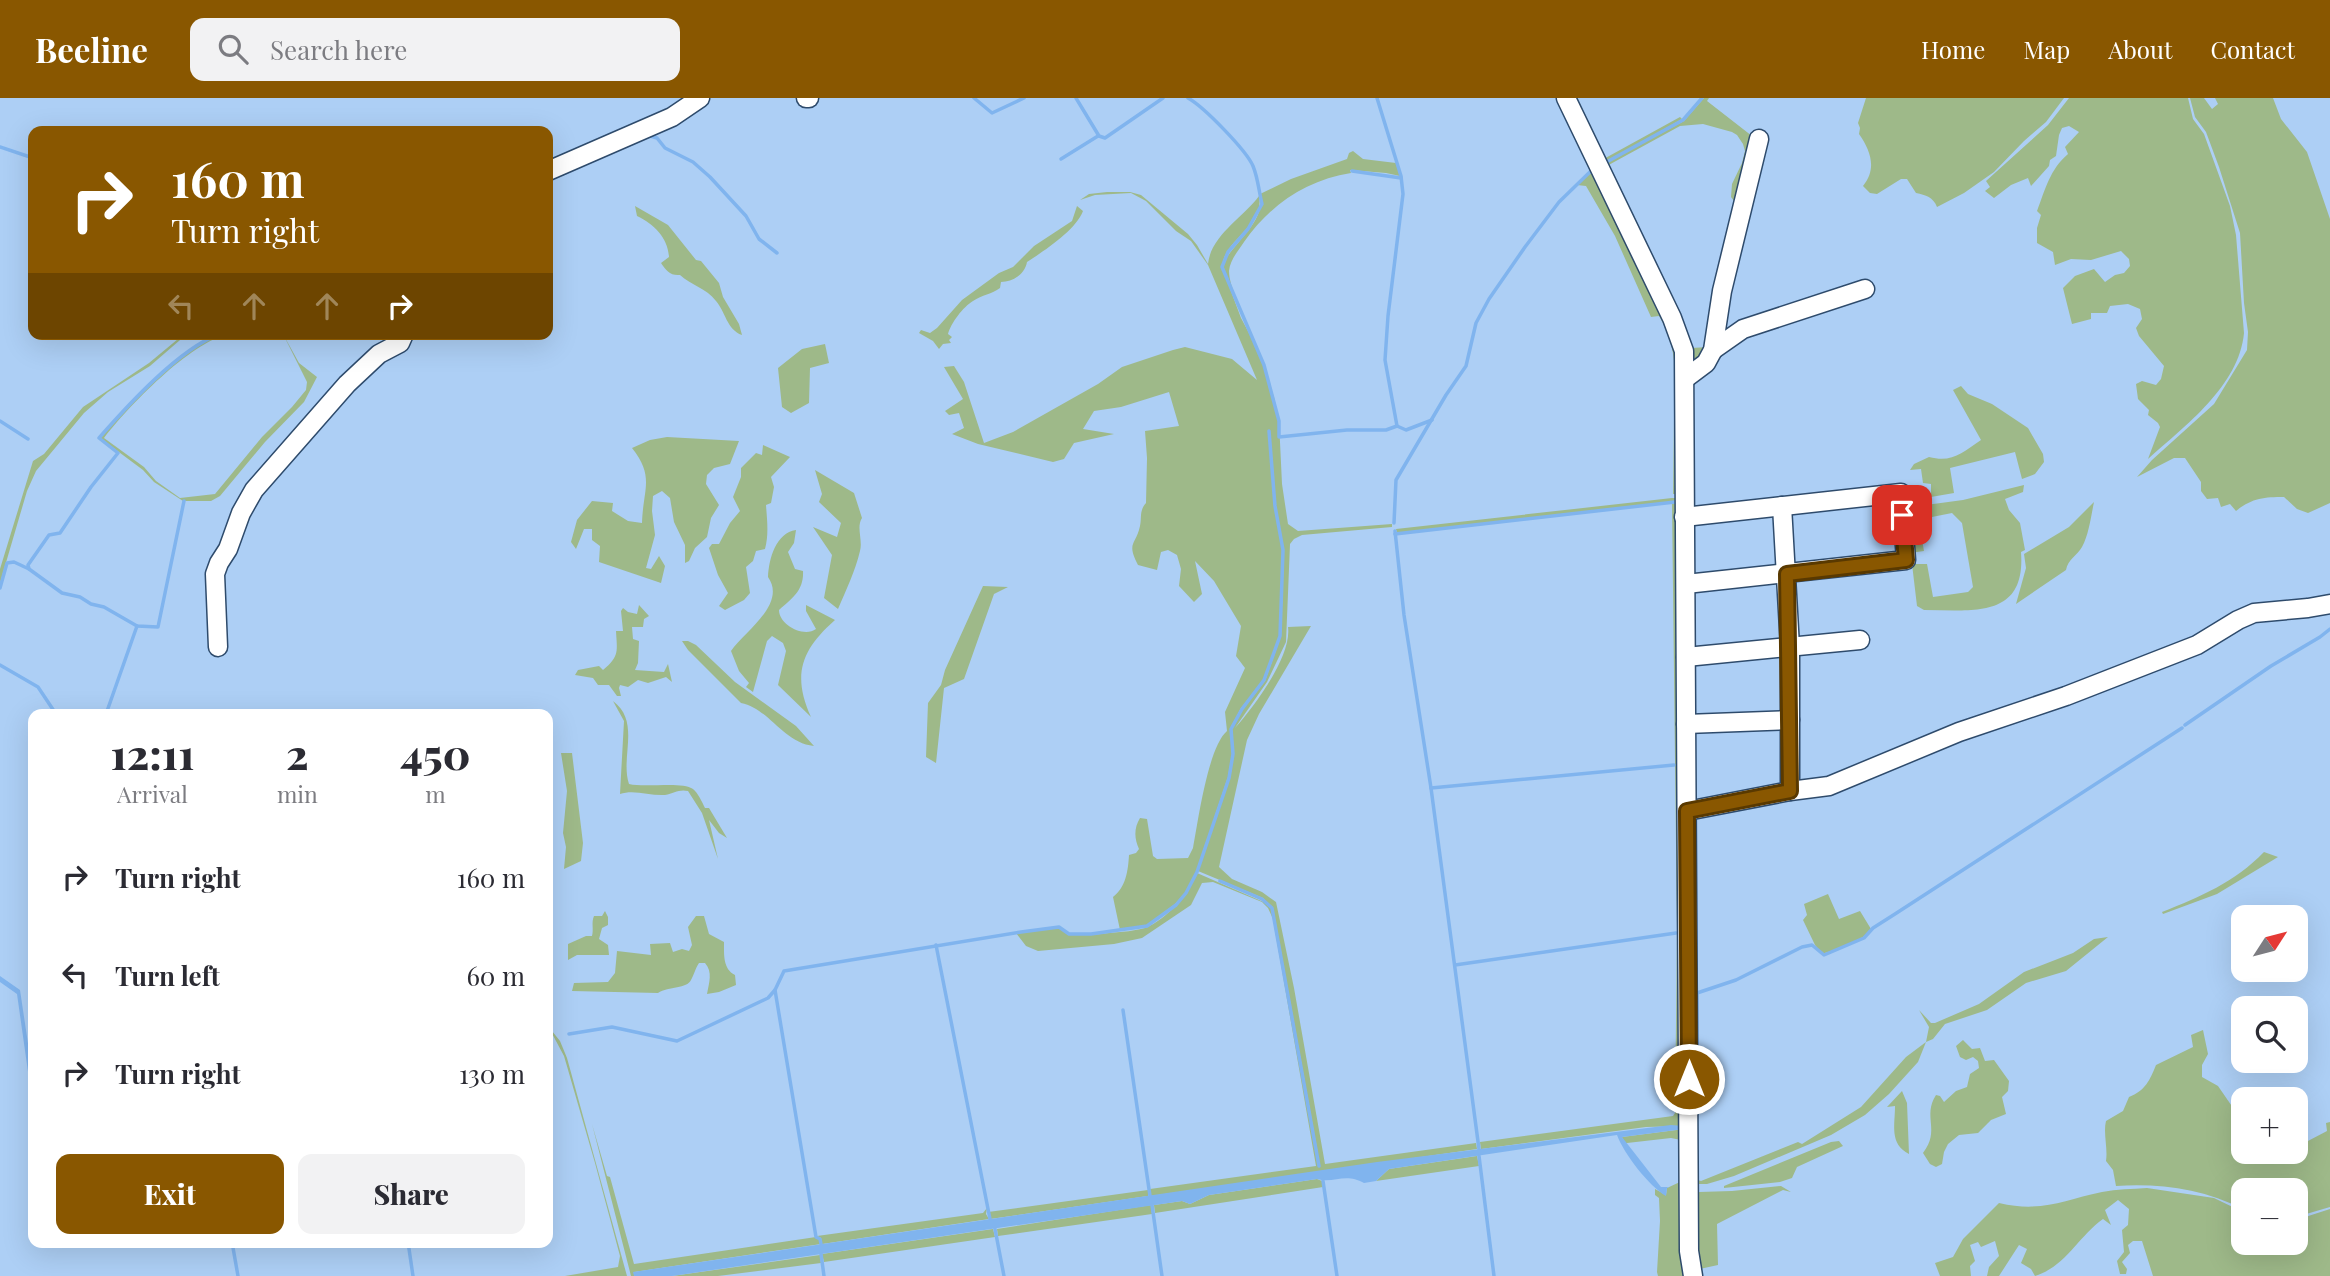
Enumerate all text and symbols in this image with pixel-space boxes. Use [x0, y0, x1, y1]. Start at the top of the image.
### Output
search box [190, 18, 680, 81]
text: Beeline [35, 27, 148, 71]
icon: search [214, 30, 252, 68]
text: Search here [270, 32, 407, 67]
text: Home [1921, 33, 1985, 65]
text: Map [2023, 33, 2070, 65]
text: About [2108, 33, 2172, 65]
text: Contact [2210, 33, 2295, 65]
text: 160 m [171, 145, 305, 210]
icon: right [56, 154, 147, 245]
text: Turn right [171, 208, 319, 251]
icon: left [162, 287, 200, 325]
icon: ahead [235, 287, 273, 325]
icon: ahead [308, 287, 346, 325]
icon: right [381, 287, 419, 325]
pin [1872, 485, 1932, 545]
icon: arrive [1883, 496, 1921, 534]
text: 12:11 [110, 725, 194, 781]
text: 2 [286, 725, 309, 781]
text: 450 [400, 725, 471, 781]
text: Arrival [117, 778, 188, 809]
text: min [277, 778, 318, 809]
text: m [425, 778, 446, 809]
icon: right [56, 858, 94, 896]
text: Turn right [115, 860, 241, 895]
text: 160 m [457, 860, 525, 895]
north arrow [2231, 905, 2308, 982]
map controls [2231, 905, 2308, 1255]
icon: left [56, 956, 94, 994]
text: Turn left [115, 958, 220, 993]
text: 60 m [466, 958, 525, 993]
button: search [2231, 996, 2308, 1073]
position arrow [1652, 1042, 1726, 1116]
icon: right [56, 1054, 94, 1092]
text: Turn right [115, 1056, 241, 1091]
text: 130 m [459, 1056, 525, 1091]
button: + [2231, 1087, 2308, 1164]
button: Exit [56, 1154, 284, 1234]
button: Share [298, 1154, 525, 1234]
button: − [2231, 1178, 2308, 1255]

